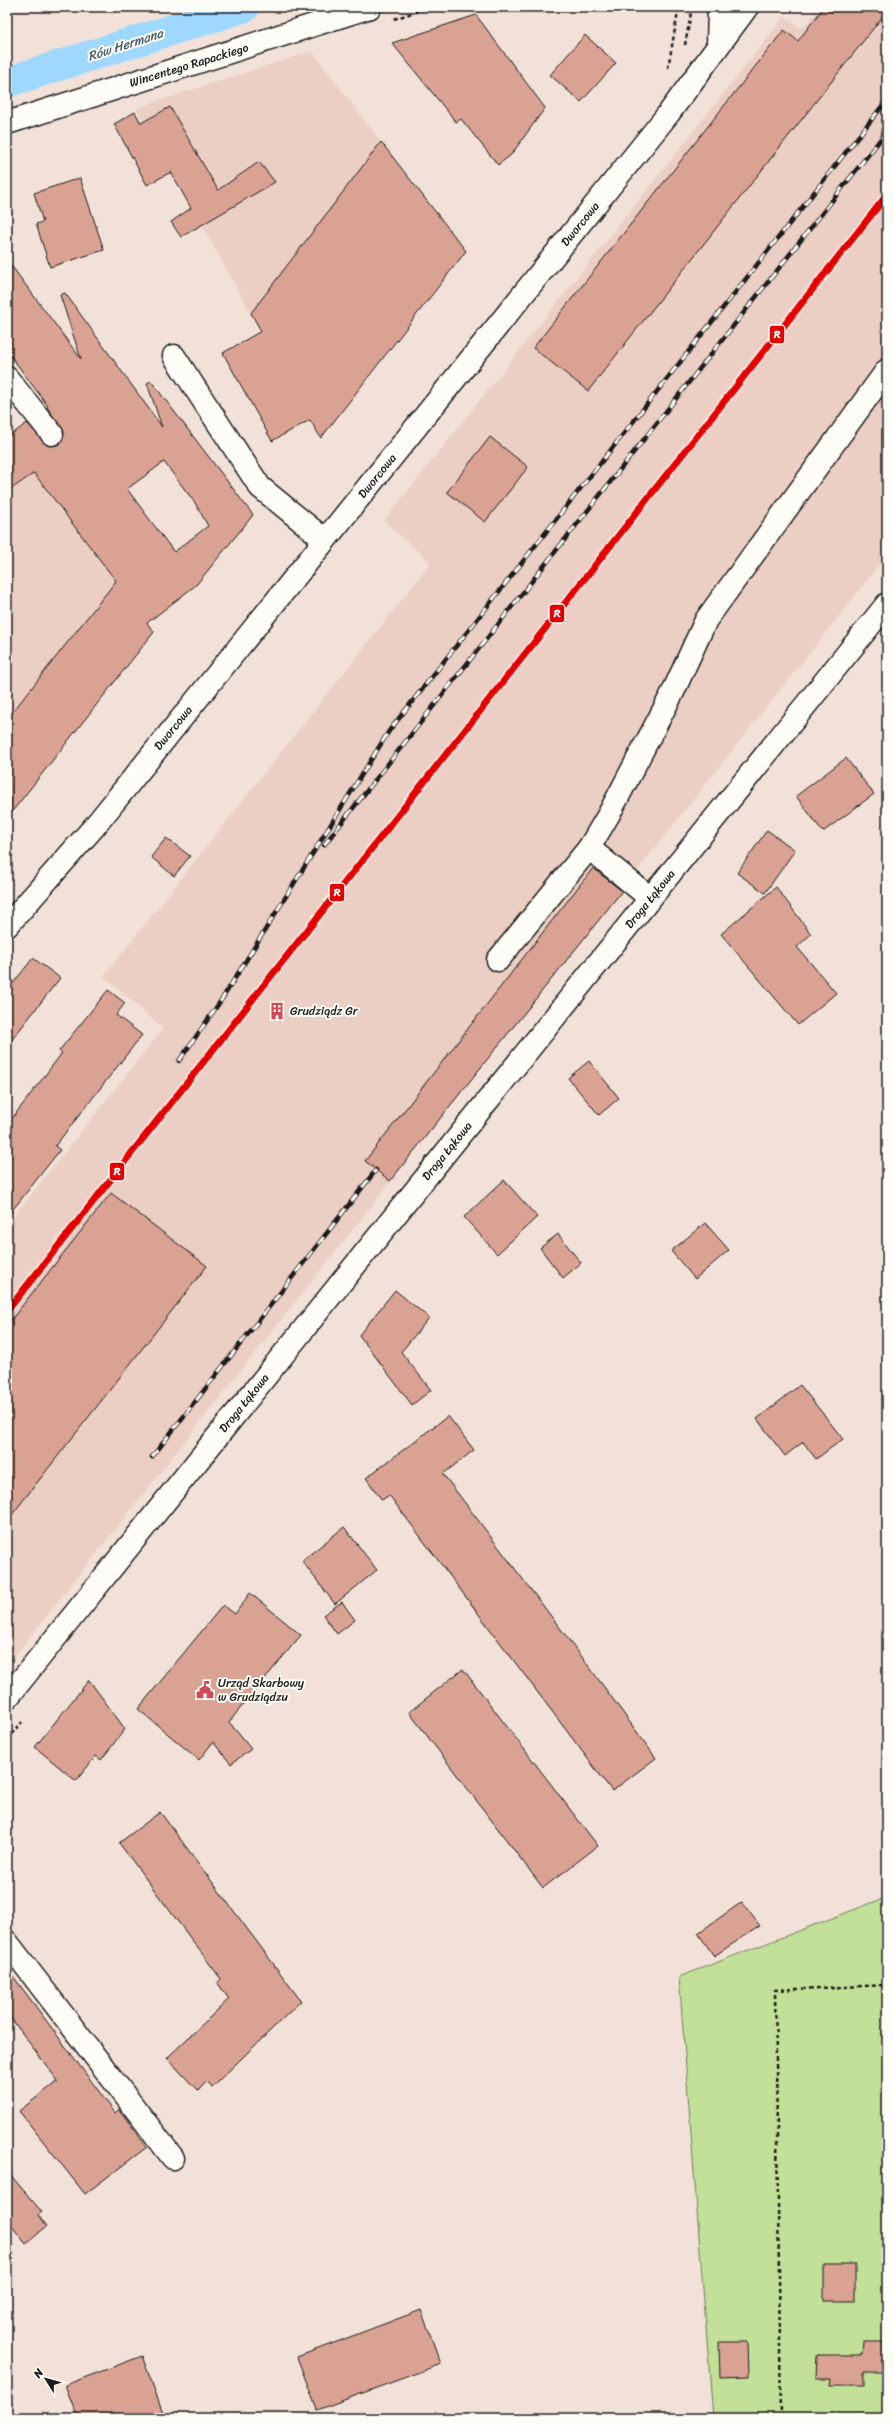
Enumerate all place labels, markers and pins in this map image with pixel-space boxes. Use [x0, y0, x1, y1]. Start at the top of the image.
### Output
place label: Grudziądz Gr [290, 1000, 359, 1022]
building icon: Grudziądz Gr [267, 1001, 287, 1021]
place label: Urząd Skarbowy w Grudziądzu [218, 1672, 305, 1708]
public building icon: Urząd Skarbowy w Grudziądzu [195, 1680, 215, 1700]

